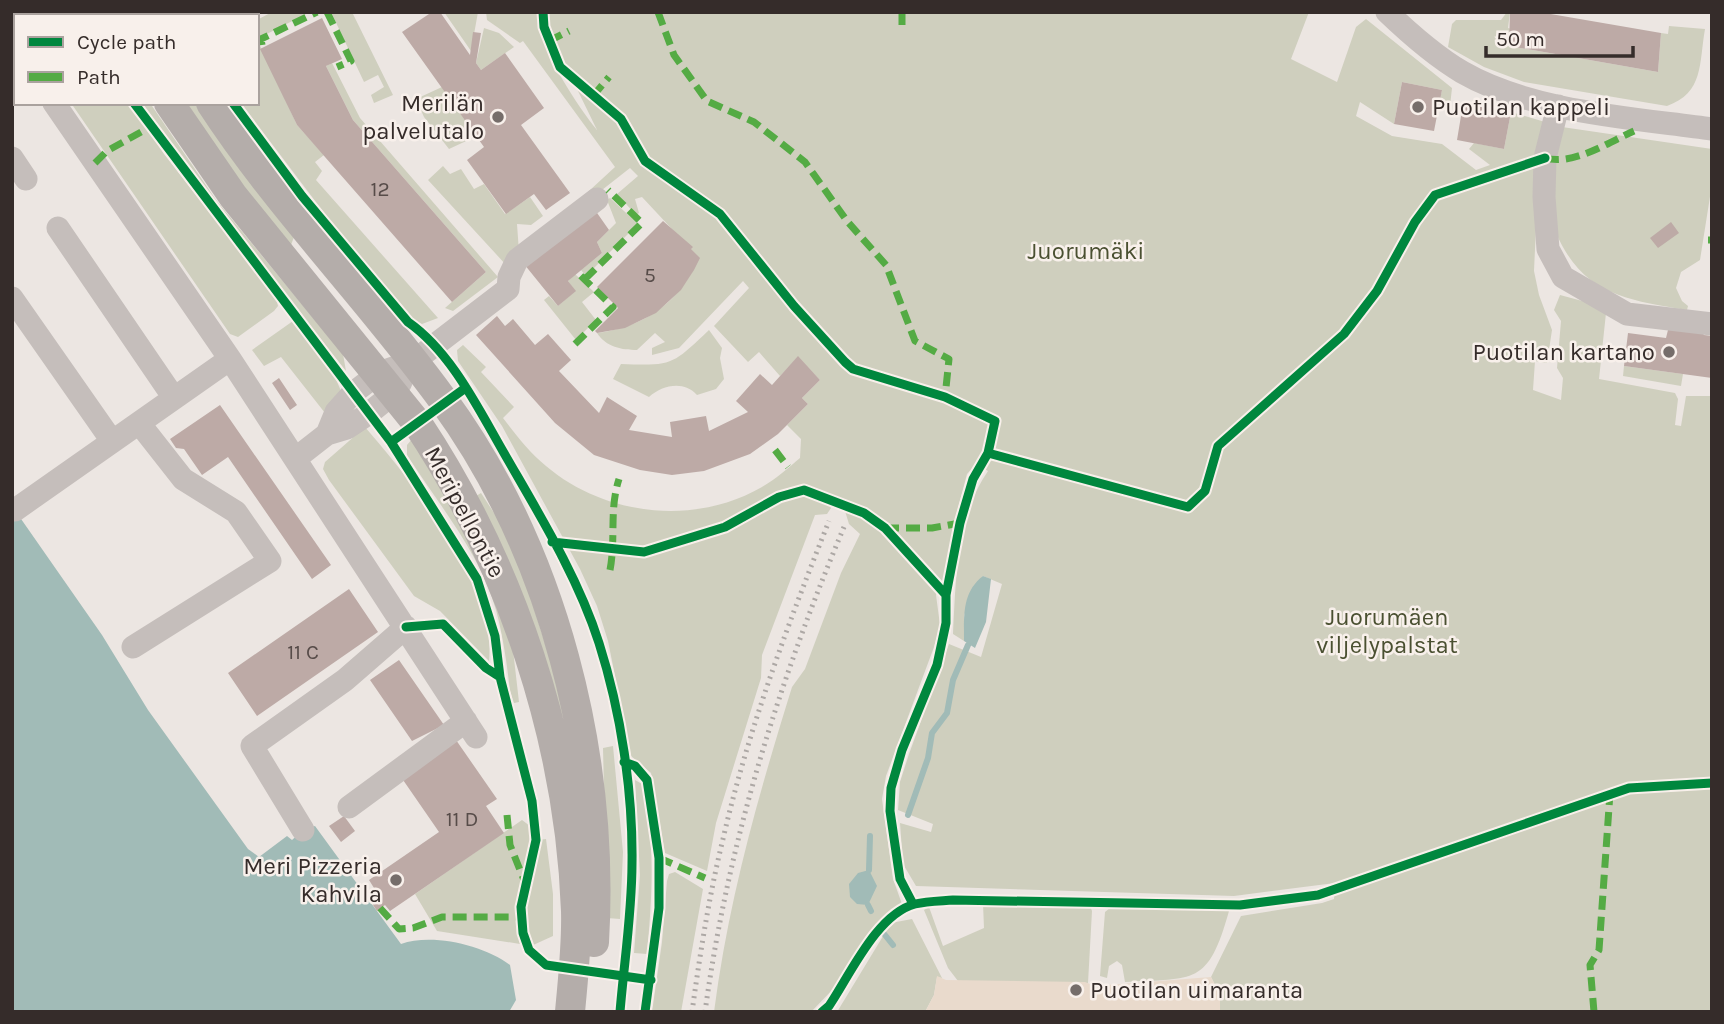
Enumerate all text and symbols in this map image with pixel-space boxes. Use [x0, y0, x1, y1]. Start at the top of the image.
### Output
legend [14, 14, 259, 105]
scale bar [1486, 14, 1633, 58]
text: 50 m [1496, 27, 1545, 51]
text: Cycle path [77, 30, 177, 54]
text: Path [77, 65, 121, 89]
place label: Merilän palvelutalo [362, 89, 484, 145]
place label: Puotilan kappeli [1432, 93, 1610, 121]
marker: Puotilan kappeli [1410, 99, 1426, 115]
marker: Merilän palvelutalo [490, 109, 506, 125]
house number: 12 [370, 177, 390, 201]
park label: Juorumäki [1028, 237, 1144, 265]
house number: 5 [644, 263, 656, 287]
place label: Puotilan kartano [1473, 338, 1655, 366]
marker: Puotilan kartano [1661, 344, 1677, 360]
street label: Meripellontie [419, 442, 511, 582]
park label: Juorumäen viljelypalstat [1316, 603, 1458, 659]
house number: 11 C [287, 640, 319, 664]
house number: 11 D [446, 807, 478, 831]
place label: Meri Pizzeria Kahvila [243, 852, 382, 908]
marker: Meri Pizzeria Kahvila [388, 872, 404, 888]
place label: Puotilan uimaranta [1090, 976, 1303, 1004]
marker: Puotilan uimaranta [1068, 982, 1084, 998]

